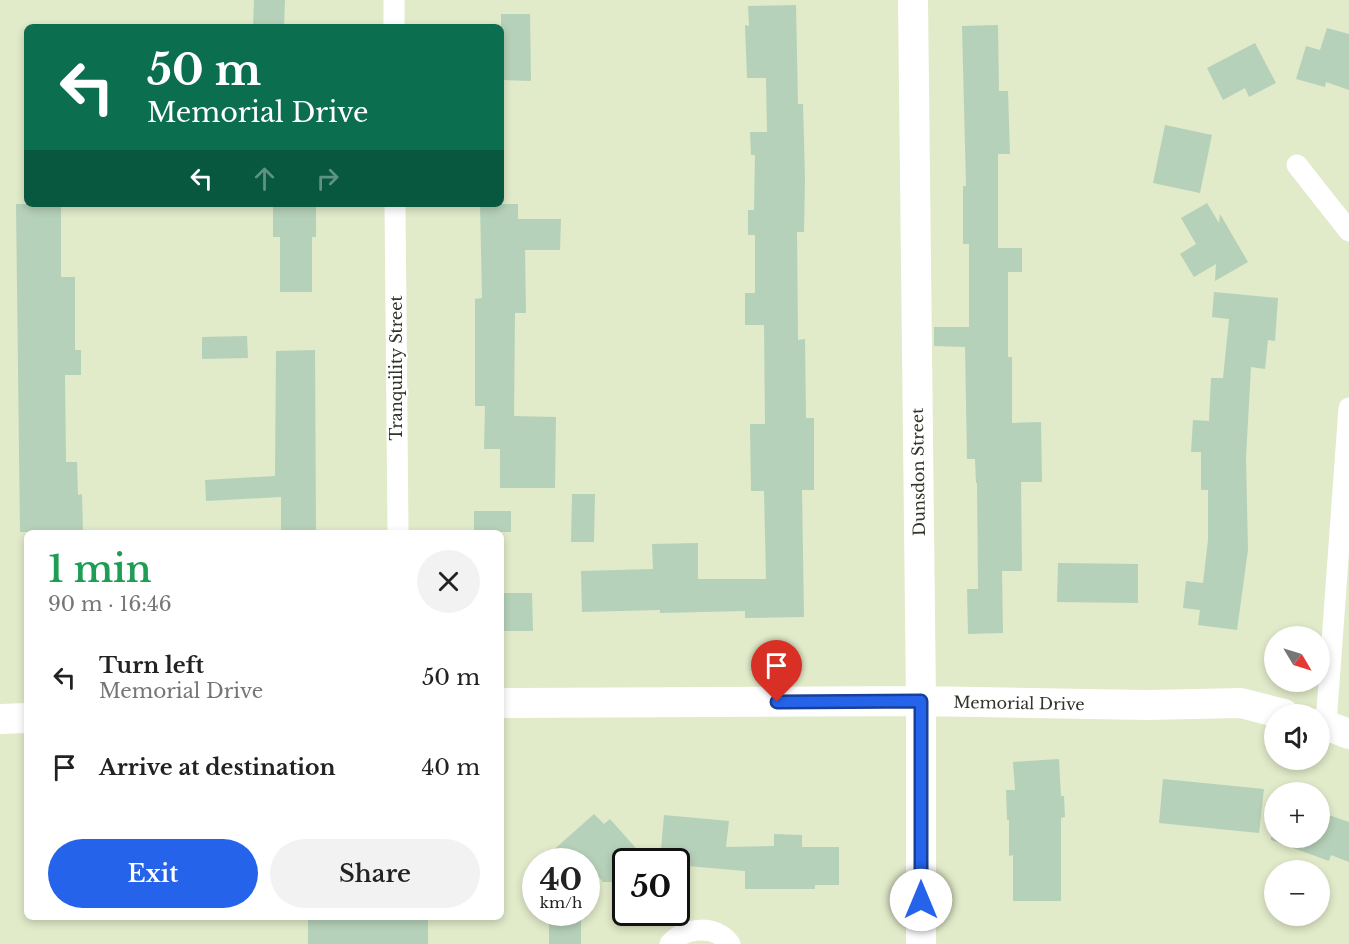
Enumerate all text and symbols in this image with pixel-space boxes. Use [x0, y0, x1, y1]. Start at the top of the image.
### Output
text: 50 m [147, 44, 261, 96]
icon: left [48, 48, 126, 126]
text: Memorial Drive [147, 96, 369, 129]
icon: left [185, 162, 218, 195]
icon: ahead [248, 162, 281, 195]
icon: right [311, 162, 344, 195]
street label: Tranquility Street [386, 295, 406, 441]
street label: Dunsdon Street [907, 408, 929, 536]
text: 1 min [48, 547, 152, 592]
button: close [417, 550, 480, 613]
text: 90 m · 16:46 [48, 592, 172, 616]
north arrow [1264, 626, 1330, 692]
map controls [1264, 626, 1330, 926]
pin [751, 640, 802, 702]
icon: arrive [760, 649, 793, 682]
text: Turn left [99, 652, 204, 679]
icon: left [48, 661, 81, 694]
text: 50 m [422, 664, 480, 691]
text: Memorial Drive [99, 679, 263, 703]
street label: Memorial Drive [953, 692, 1085, 714]
button: sound [1264, 704, 1330, 770]
icon: arrive [48, 751, 81, 784]
text: Arrive at destination [99, 754, 336, 781]
text: 40 m [422, 754, 480, 781]
button: + [1264, 782, 1330, 848]
button: Exit [48, 839, 258, 908]
button: Share [270, 839, 480, 908]
speed limit sign: 50 [612, 848, 690, 926]
button: − [1264, 860, 1330, 926]
text: 40 [540, 861, 582, 898]
position arrow [889, 868, 953, 932]
text: km/h [540, 893, 582, 912]

